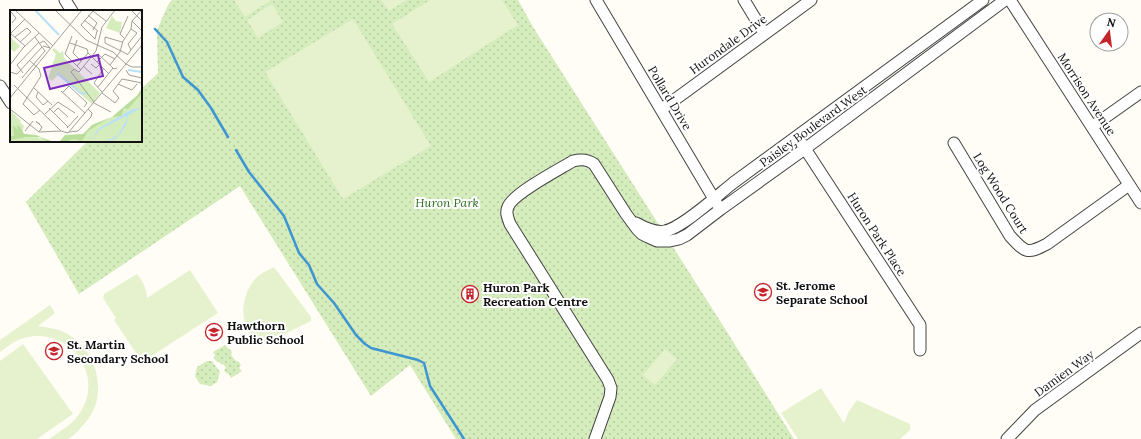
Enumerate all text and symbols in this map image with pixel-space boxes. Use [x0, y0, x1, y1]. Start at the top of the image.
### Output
inset map [10, 10, 142, 142]
street label: Hurondale Drive [686, 11, 770, 77]
north arrow [1089, 12, 1129, 52]
text: N [1106, 14, 1118, 30]
street label: Morrison Avenue [1055, 50, 1120, 139]
street label: Pollard Drive [645, 63, 695, 133]
street label: Paisley Boulevard West [757, 82, 870, 170]
street label: Log Wood Court [970, 150, 1032, 236]
street label: Huron Park Place [844, 189, 910, 279]
park label: Huron Park [415, 195, 479, 210]
place label: St. Jerome Separate School [776, 278, 868, 307]
place label: Huron Park Recreation Centre [483, 280, 588, 309]
school or university icon: St. Jerome Separate School [753, 282, 773, 302]
building icon: Huron Park Recreation Centre [460, 284, 480, 304]
place label: Hawthorn Public School [227, 318, 304, 347]
school or university icon: Hawthorn Public School [204, 322, 224, 342]
place label: St. Martin Secondary School [67, 337, 169, 366]
school or university icon: St. Martin Secondary School [44, 341, 64, 361]
street label: Damien Way [1031, 346, 1097, 400]

